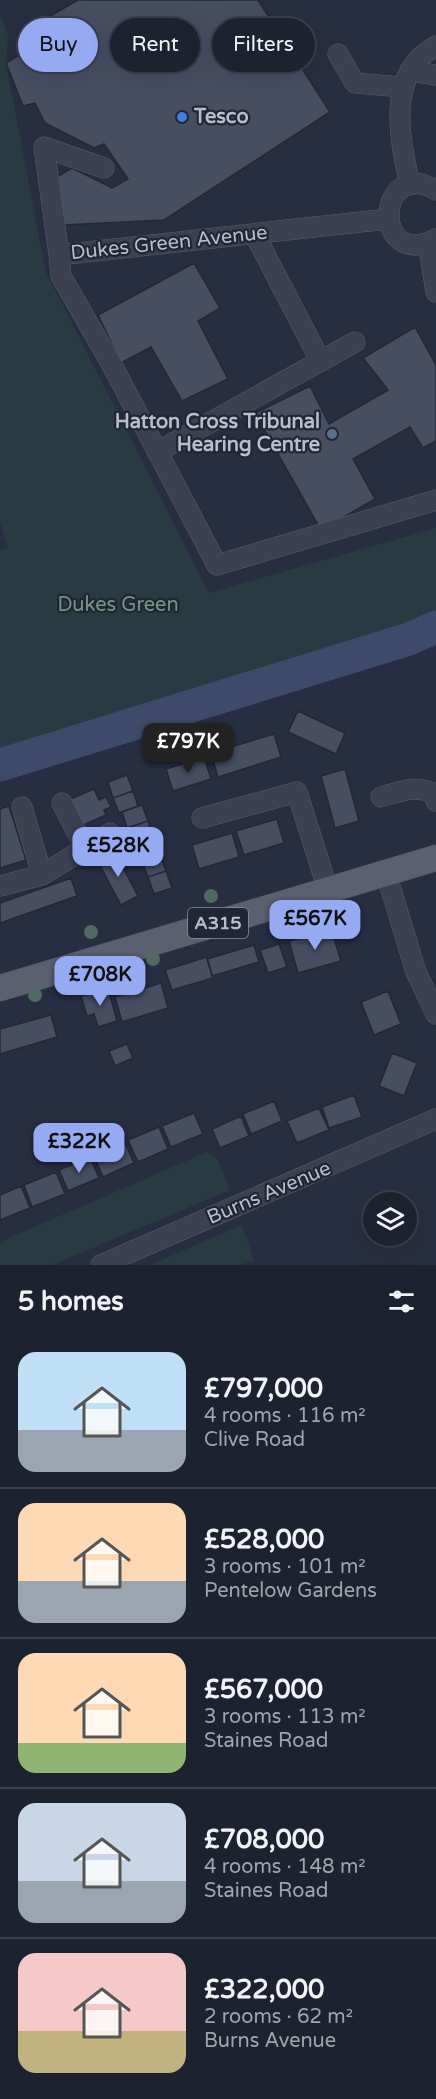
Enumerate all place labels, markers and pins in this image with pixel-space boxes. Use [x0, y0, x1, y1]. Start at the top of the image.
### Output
place label: Tesco [193, 105, 249, 129]
marker: Tesco [175, 110, 189, 124]
place label: Hatton Cross Tribunal Hearing Centre [115, 410, 320, 457]
marker: Hatton Cross Tribunal Hearing Centre [325, 427, 339, 441]
pin: £797K [146, 723, 230, 774]
pin: £528K [76, 827, 160, 878]
pin: £567K [273, 900, 357, 951]
pin: £708K [58, 956, 142, 1007]
pin: £322K [37, 1123, 121, 1174]

